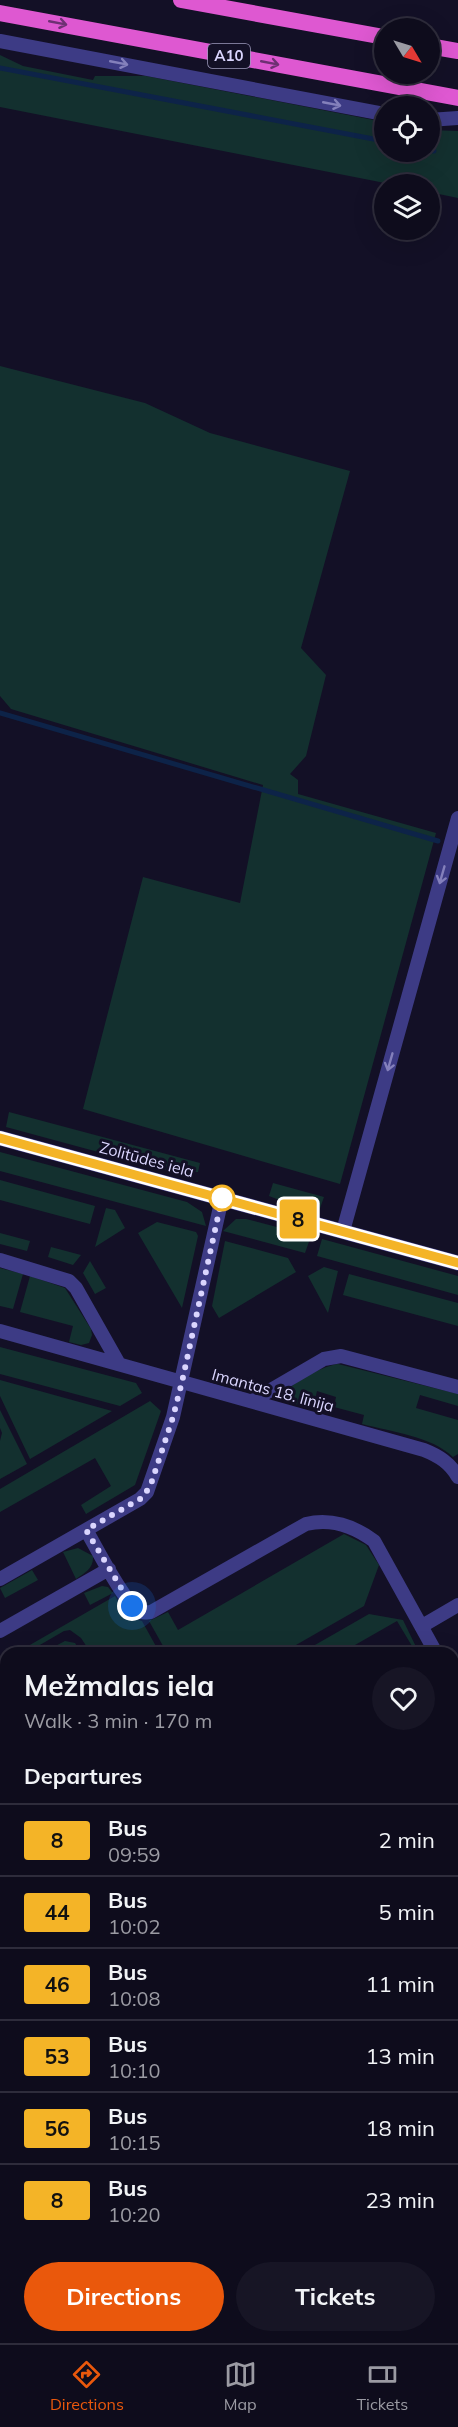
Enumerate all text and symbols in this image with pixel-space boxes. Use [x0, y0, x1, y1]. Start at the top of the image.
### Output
one-way arrow [47, 18, 67, 29]
north arrow [374, 18, 440, 84]
map controls [374, 18, 440, 240]
road number: A10 [208, 44, 250, 68]
one-way arrow [109, 58, 129, 69]
one-way arrow [259, 58, 279, 69]
button: locate [374, 96, 440, 162]
one-way arrow [321, 99, 341, 110]
button: layers [374, 174, 440, 240]
one-way arrow [436, 865, 447, 884]
one-way arrow [383, 1052, 395, 1071]
street label: Zolitūdes iela [97, 1137, 197, 1181]
unlabelled marker [209, 1185, 235, 1211]
line badge: 8 [278, 1200, 318, 1238]
text: 8 [292, 1206, 304, 1232]
street label: Imantas 18. līnija [210, 1364, 336, 1416]
your location [117, 1591, 147, 1621]
button: heart [372, 1667, 435, 1730]
text: Mežmalas iela [24, 1668, 214, 1703]
text: Walk · 3 min · 170 m [24, 1708, 212, 1733]
text: Departures [24, 1762, 142, 1790]
text: Bus [108, 1814, 147, 1842]
text: 2 min [379, 1826, 435, 1854]
text: 8 [51, 1827, 63, 1853]
text: 09:59 [108, 1842, 161, 1867]
text: Bus [108, 1886, 147, 1914]
text: 5 min [379, 1898, 435, 1926]
text: 44 [44, 1899, 70, 1925]
text: 10:02 [108, 1914, 161, 1939]
text: Bus [108, 1958, 147, 1986]
text: 11 min [365, 1970, 435, 1998]
text: 46 [44, 1971, 70, 1997]
text: 10:08 [108, 1986, 161, 2011]
text: Bus [108, 2030, 147, 2058]
text: 13 min [365, 2042, 435, 2070]
text: 53 [44, 2043, 70, 2069]
text: 10:10 [108, 2058, 161, 2083]
text: Bus [108, 2102, 147, 2130]
text: 18 min [365, 2114, 435, 2142]
text: 56 [44, 2115, 70, 2141]
text: 10:15 [108, 2130, 161, 2155]
text: Bus [108, 2174, 147, 2202]
text: 23 min [365, 2186, 435, 2214]
text: 8 [51, 2187, 63, 2213]
text: 10:20 [108, 2202, 161, 2227]
button: Directions [24, 2262, 224, 2331]
button: Tickets [236, 2262, 435, 2331]
tab: Directions [50, 2358, 124, 2414]
tab: Map [224, 2358, 257, 2414]
tab: Tickets [356, 2358, 408, 2414]

